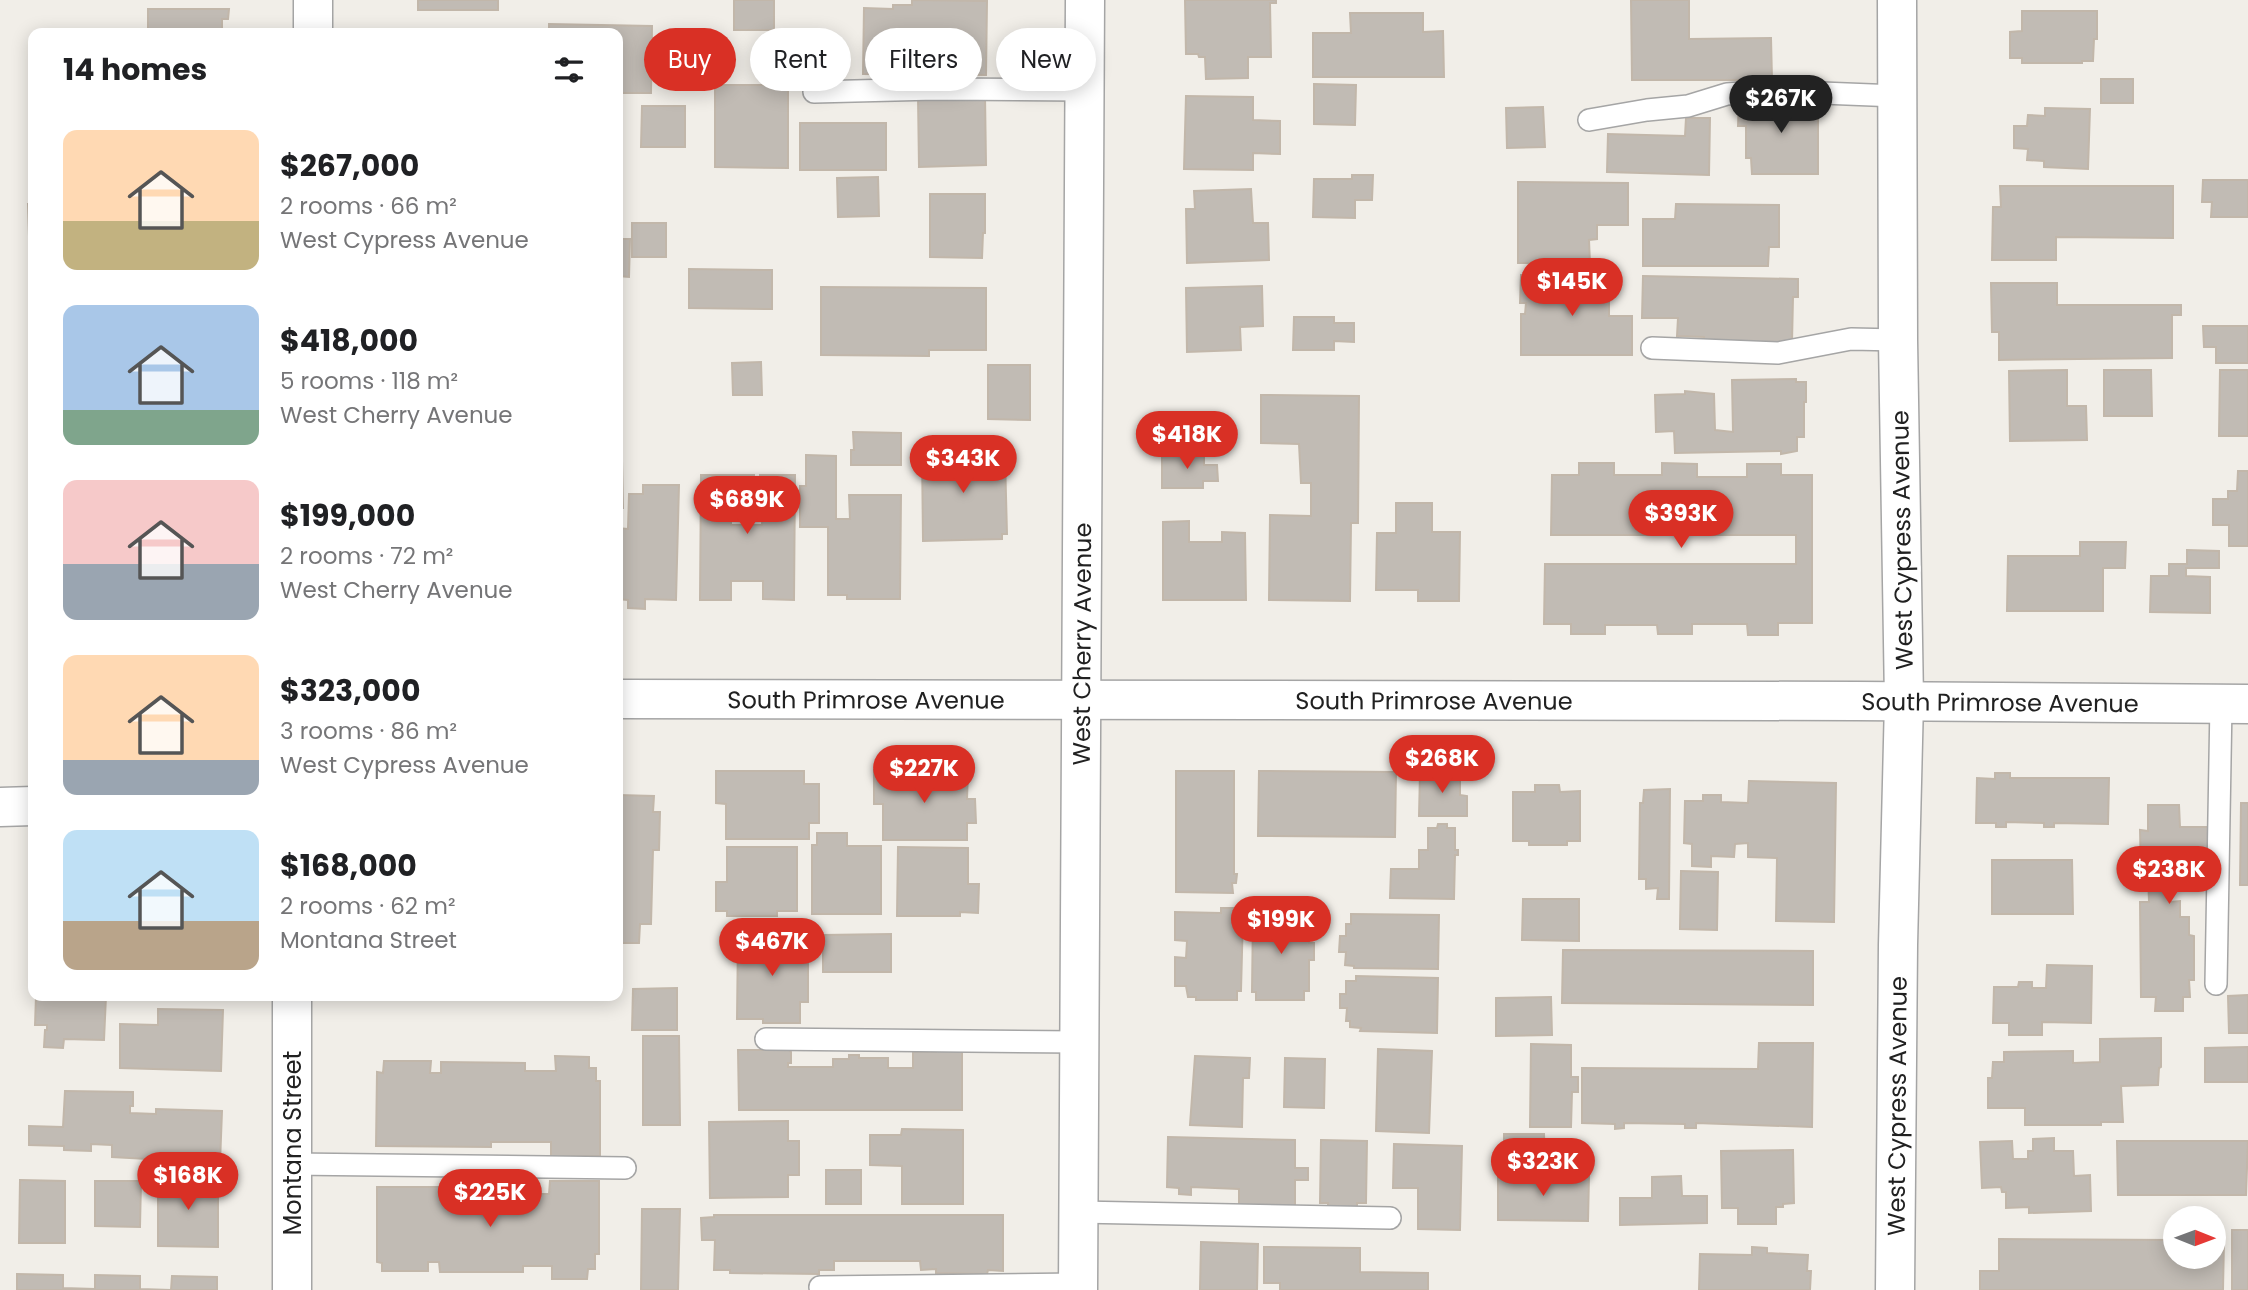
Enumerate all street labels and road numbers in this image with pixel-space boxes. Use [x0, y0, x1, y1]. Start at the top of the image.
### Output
street label: West Cypress Avenue [1883, 410, 1921, 670]
street label: West Cherry Avenue [1064, 522, 1099, 766]
street label: South Primrose Avenue [727, 683, 1005, 716]
street label: South Primrose Avenue [1295, 684, 1573, 717]
street label: South Primrose Avenue [1861, 685, 2139, 720]
street label: West Cypress Avenue [1879, 976, 1914, 1236]
street label: Montana Street [276, 1051, 309, 1235]

